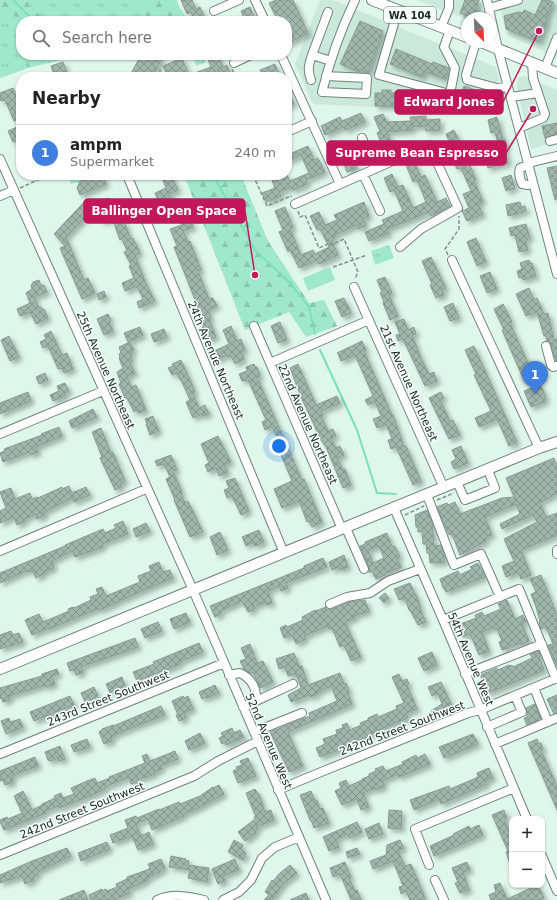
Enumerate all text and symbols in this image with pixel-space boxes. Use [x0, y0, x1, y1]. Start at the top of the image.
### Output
road number: WA 104 [384, 7, 436, 23]
north arrow [461, 12, 497, 48]
search box [16, 16, 292, 60]
icon: search [30, 27, 52, 49]
text: Search here [62, 29, 152, 47]
text: Nearby [32, 88, 101, 108]
callout: Edward Jones [395, 90, 503, 114]
text: Edward Jones [403, 95, 495, 109]
text: ampm [70, 136, 122, 154]
callout: Supreme Bean Espresso [327, 141, 506, 165]
text: 1 [40, 145, 50, 160]
text: 240 m [234, 145, 276, 160]
text: Supreme Bean Espresso [335, 146, 499, 160]
text: Supermarket [70, 154, 154, 169]
callout: Ballinger Open Space [84, 199, 245, 223]
text: Ballinger Open Space [91, 204, 237, 218]
street label: 24th Avenue Northeast [185, 299, 247, 422]
street label: 25th Avenue Northeast [74, 309, 138, 432]
street label: 21st Avenue Northeast [377, 323, 440, 444]
pin: 1 [522, 361, 548, 394]
street label: 22nd Avenue Northeast [275, 362, 340, 487]
your location [269, 436, 289, 456]
street label: 54th Avenue West [445, 611, 496, 708]
street label: 243rd Street Southwest [45, 668, 172, 729]
street label: 52nd Avenue West [242, 691, 295, 792]
street label: 242nd Street Southwest [338, 698, 467, 758]
street label: 242nd Street Southwest [18, 779, 147, 841]
map controls [509, 816, 545, 888]
button: + [509, 816, 545, 852]
button: − [509, 852, 545, 888]

